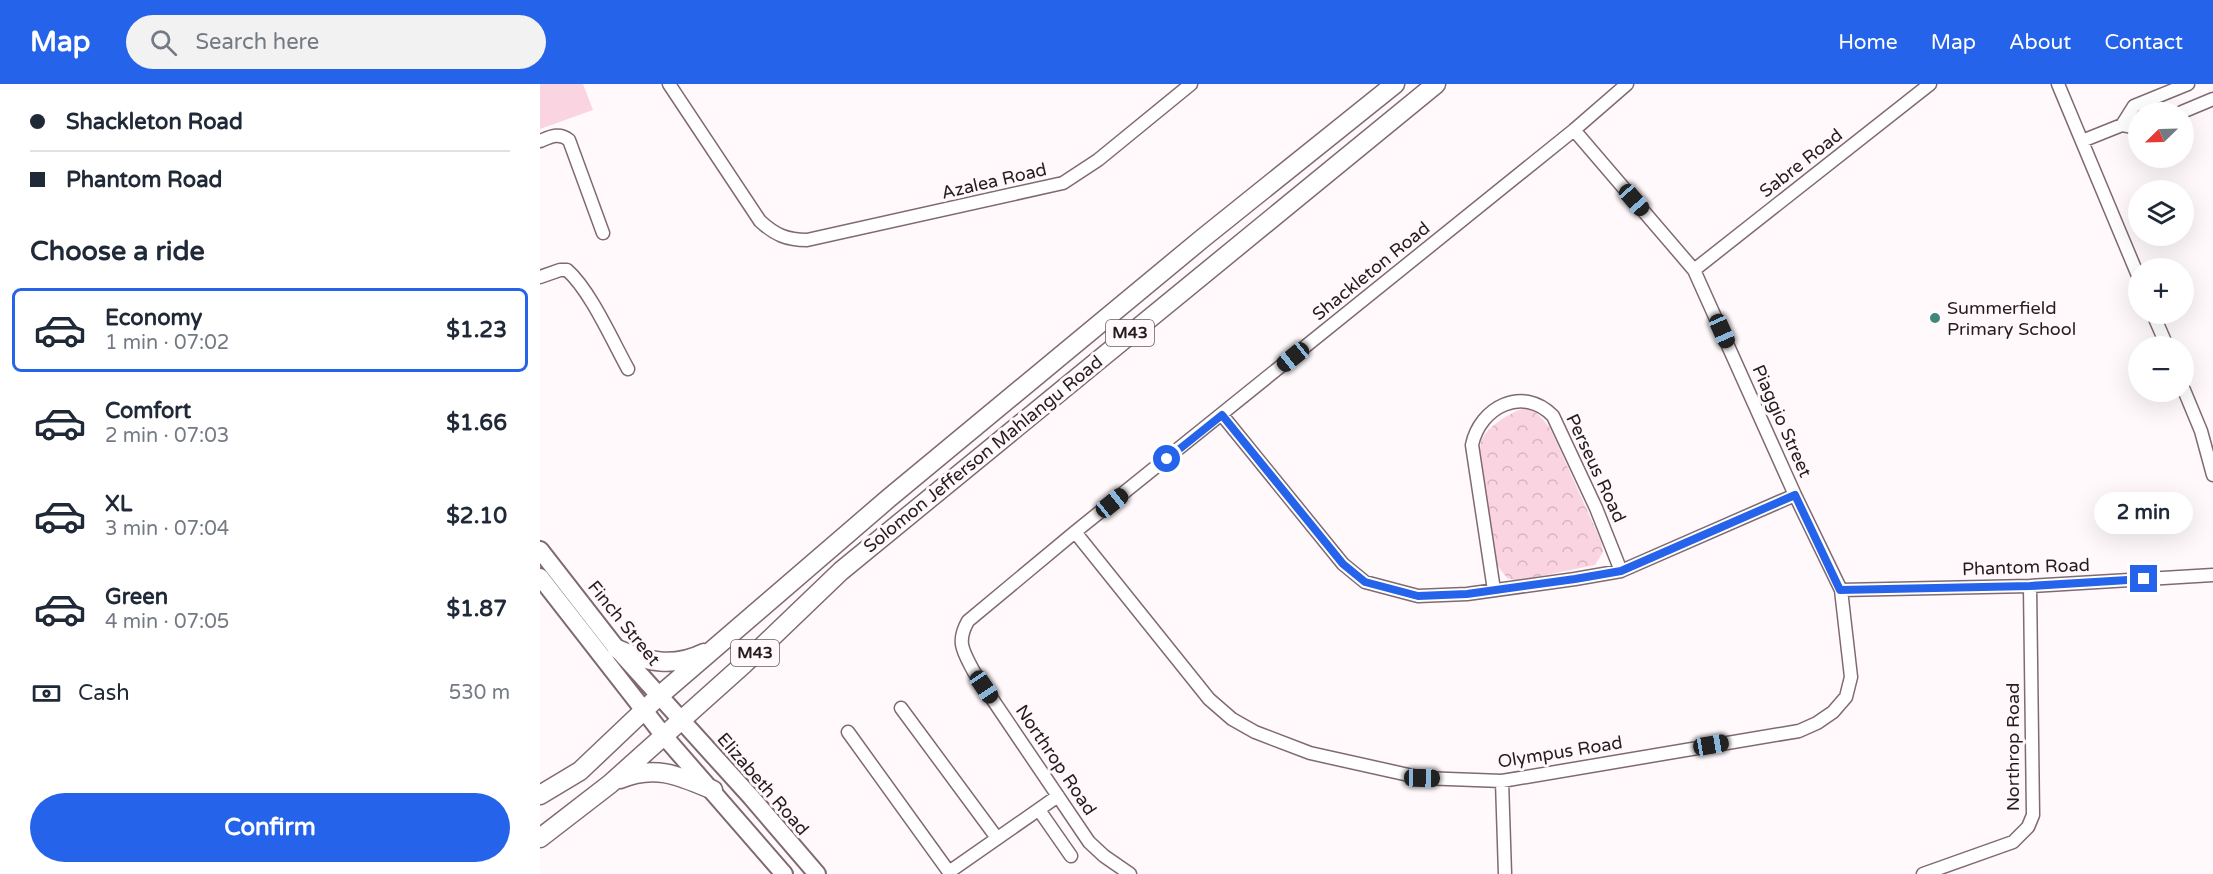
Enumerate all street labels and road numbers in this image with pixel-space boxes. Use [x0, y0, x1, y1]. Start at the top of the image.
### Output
street label: Sabre Road [1755, 124, 1847, 202]
street label: Azalea Road [939, 158, 1049, 204]
street label: Shackleton Road [1308, 217, 1434, 325]
road number: M43 [1106, 320, 1154, 346]
street label: Solomon Jefferson Mahlangu Road [859, 351, 1107, 557]
street label: Piaggio Street [1747, 361, 1817, 481]
street label: Perseus Road [1561, 410, 1631, 526]
street label: Phantom Road [1962, 554, 2090, 580]
street label: Finch Street [583, 576, 665, 670]
road number: M43 [731, 640, 779, 666]
street label: Northrop Road [2002, 683, 2024, 811]
street label: Northrop Road [1011, 700, 1101, 820]
street label: Elizabeth Road [712, 728, 814, 840]
street label: Olympus Road [1496, 731, 1624, 773]

